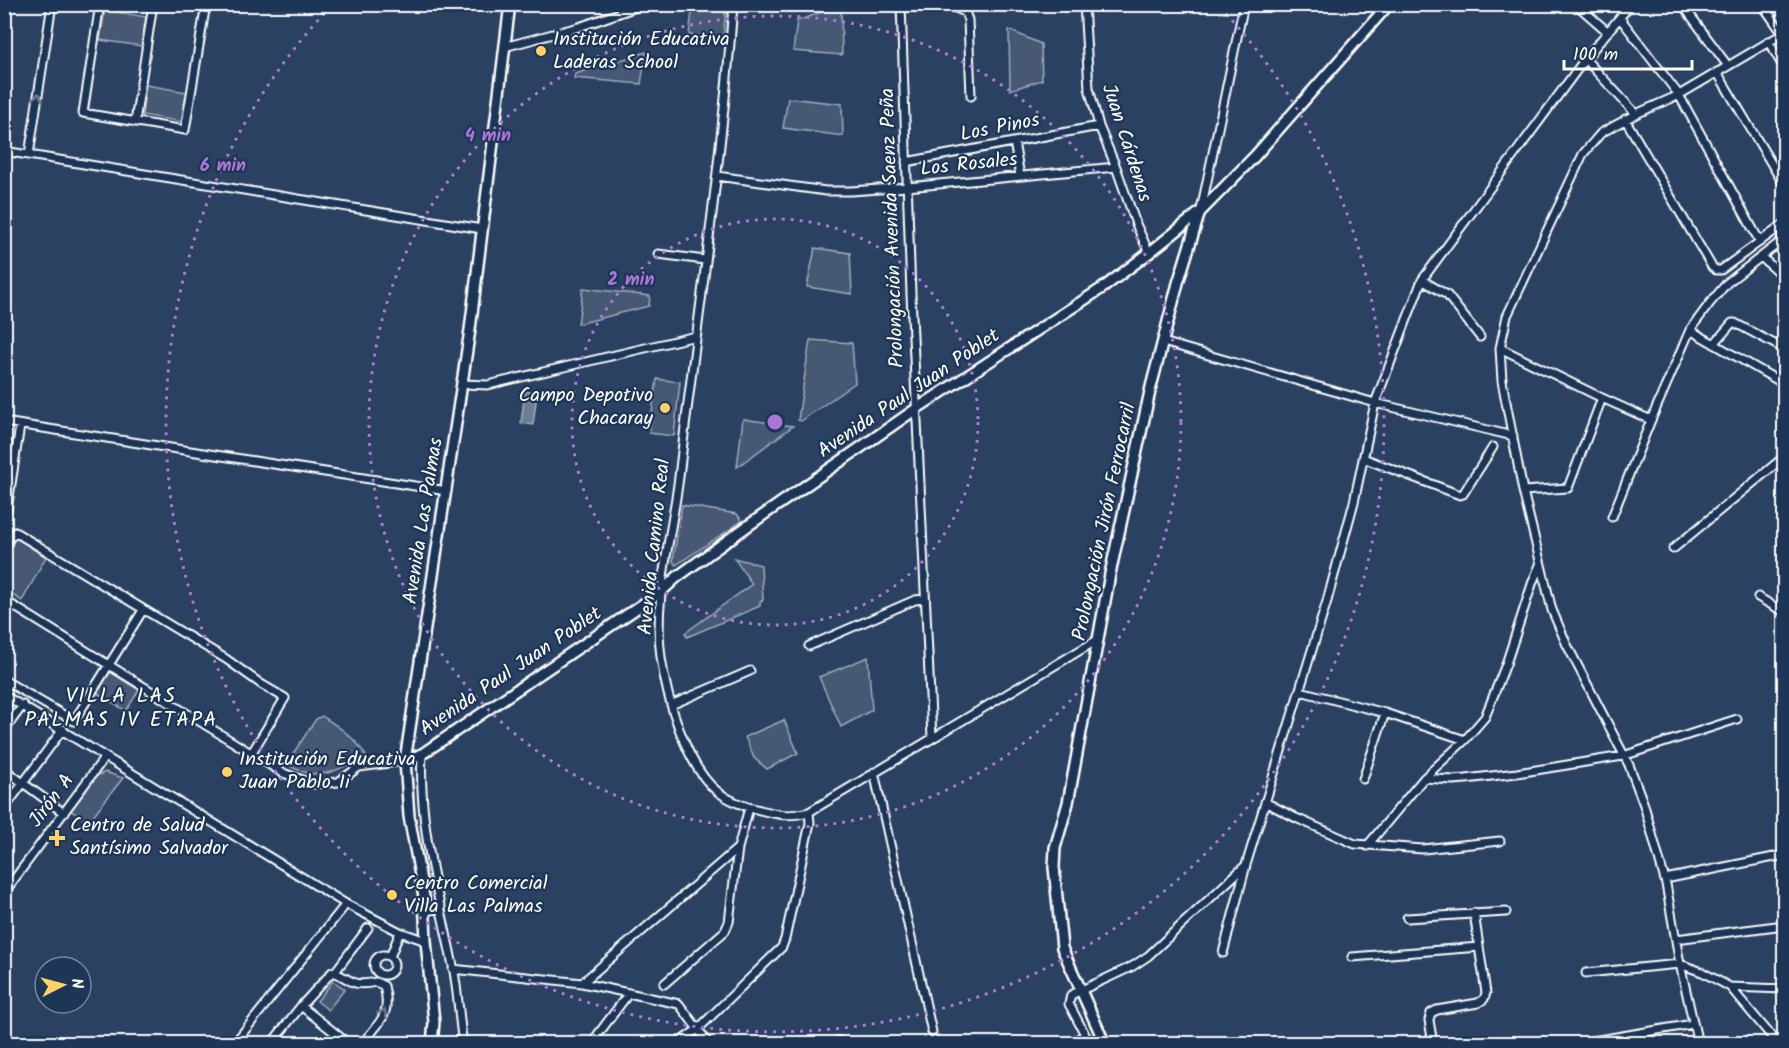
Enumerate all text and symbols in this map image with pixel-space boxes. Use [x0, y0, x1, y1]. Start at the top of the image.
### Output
place label: Institución Educativa Laderas School [553, 24, 730, 79]
scale bar [1564, 33, 1692, 71]
text: 100 m [1573, 41, 1618, 70]
marker: Institución Educativa Laderas School [534, 44, 548, 58]
street label: Juan Cárdenas [1092, 80, 1160, 207]
street label: Prolongación Avenida Saenz Peña [872, 87, 914, 369]
one-way arrow [31, 93, 44, 103]
street label: Los Pinos [957, 105, 1043, 151]
text: 4 min [465, 122, 511, 151]
street label: Los Rosales [919, 144, 1020, 186]
text: 6 min [200, 152, 246, 181]
text: 2 min [608, 266, 654, 295]
street label: Avenida Paul Juan Poblet [811, 321, 1007, 467]
place label: Campo Depotivo Chacaray [519, 380, 654, 435]
street label: Prolongación Jirón Ferrocarril [1064, 400, 1146, 644]
marker: Campo Depotivo Chacaray [658, 401, 672, 415]
centre of rings [765, 412, 785, 432]
street label: Avenida Las Palmas [395, 435, 453, 607]
street label: Avenida Camino Real [630, 457, 680, 637]
street label: Avenida Paul Juan Poblet [413, 599, 609, 745]
district label: VILLA LAS PALMAS IV ETAPA [24, 680, 218, 737]
place label: Institución Educativa Juan Pablo Ii [239, 744, 416, 799]
marker: Institución Educativa Juan Pablo Ii [220, 765, 234, 779]
street label: Jirón A [21, 767, 83, 835]
place label: Centro de Salud Santísimo Salvador [70, 810, 229, 865]
marker: Centro de Salud Santísimo Salvador [48, 829, 66, 847]
place label: Centro Comercial Villa Las Palmas [404, 868, 548, 923]
marker: Centro Comercial Villa Las Palmas [385, 888, 399, 902]
north arrow [33, 955, 93, 1015]
text: N [63, 977, 89, 990]
one-way arrow [376, 1008, 388, 1019]

